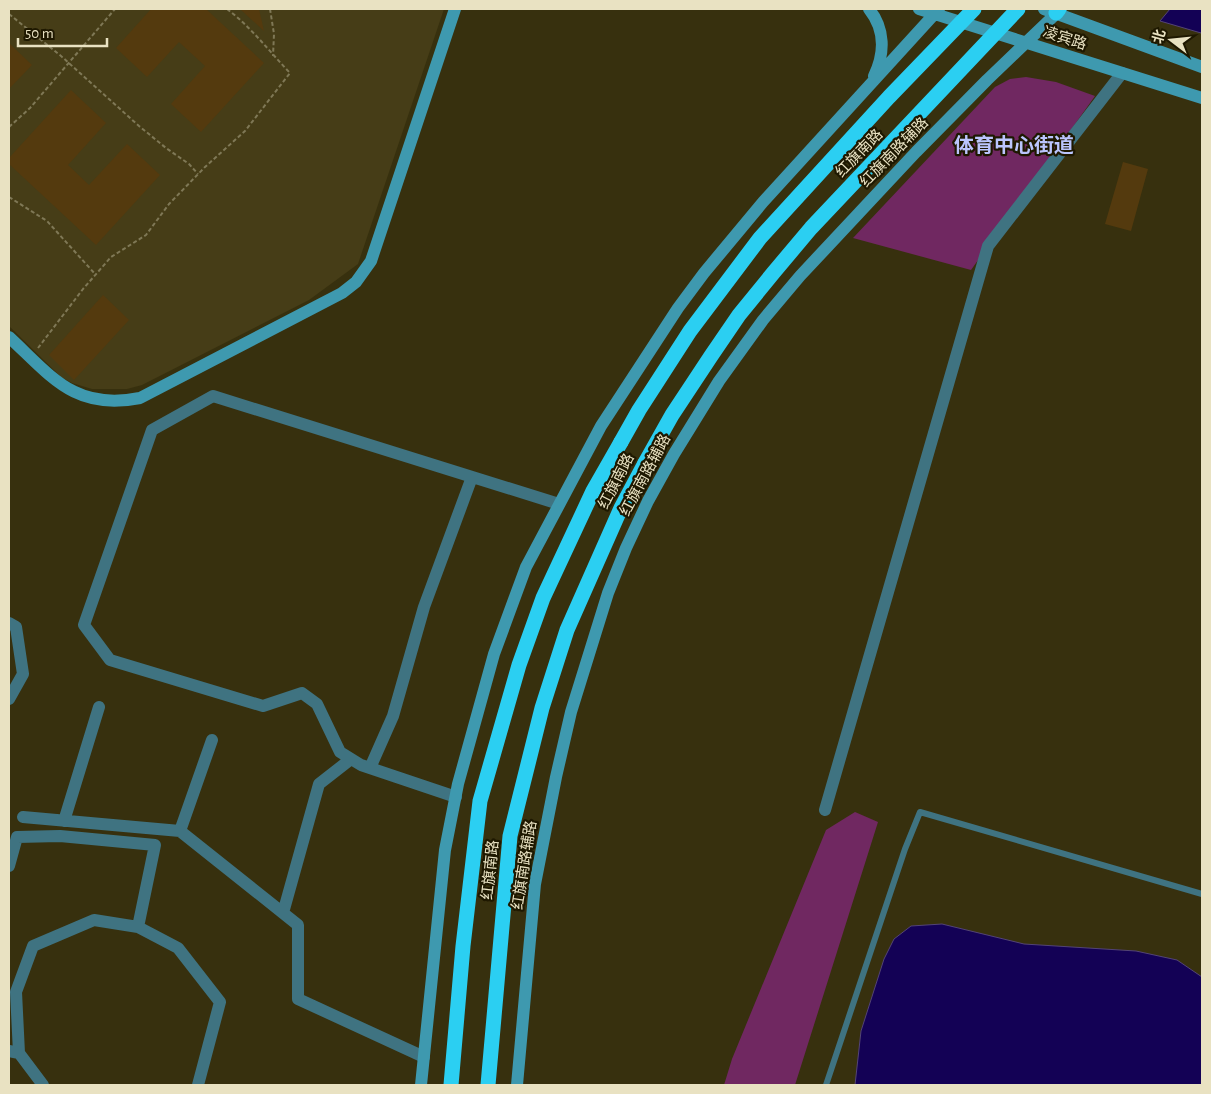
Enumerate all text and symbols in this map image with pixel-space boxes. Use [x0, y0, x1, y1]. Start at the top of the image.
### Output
scale bar [18, 15, 106, 47]
north arrow [1146, 15, 1196, 65]
street label: 凌宾路 [1041, 23, 1089, 53]
text: 50 m [25, 26, 54, 41]
text: 北 [1150, 28, 1168, 45]
street label: 红旗南路辅路 [856, 113, 932, 191]
street label: 红旗南路 [832, 125, 886, 181]
district label: 体育中心街道 [954, 134, 1074, 156]
street label: 红旗南路辅路 [616, 431, 674, 519]
street label: 红旗南路 [594, 450, 638, 512]
street label: 红旗南路辅路 [509, 819, 539, 911]
street label: 红旗南路 [479, 839, 501, 901]

